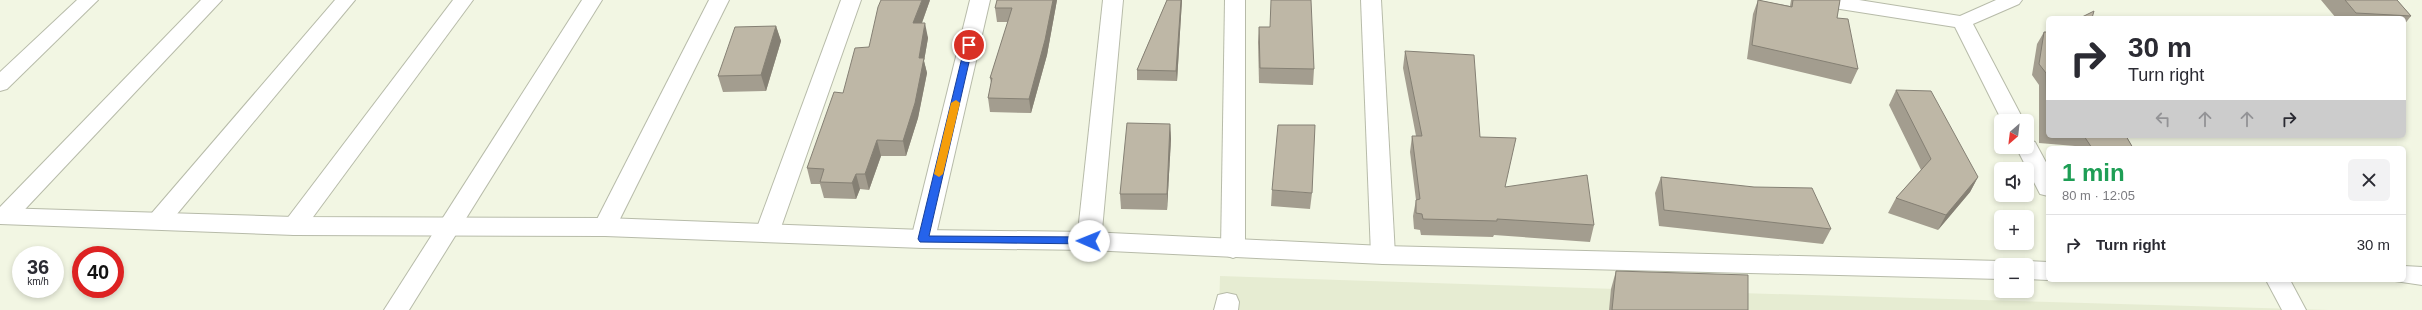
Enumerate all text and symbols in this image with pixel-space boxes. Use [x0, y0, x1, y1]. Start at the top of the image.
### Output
pin [952, 28, 986, 62]
icon: right [2062, 32, 2114, 84]
text: 30 m [2128, 32, 2192, 63]
icon: arrive [958, 34, 980, 56]
text: Turn right [2128, 65, 2204, 85]
icon: left [2152, 108, 2174, 130]
icon: ahead [2194, 108, 2216, 130]
icon: ahead [2236, 108, 2258, 130]
icon: right [2278, 108, 2300, 130]
north arrow [1994, 114, 2034, 154]
map controls [1994, 114, 2034, 298]
text: 1 min [2062, 159, 2125, 186]
button: close [2348, 159, 2390, 201]
button: sound [1994, 162, 2034, 202]
text: 80 m · 12:05 [2062, 188, 2135, 203]
button: + [1994, 210, 2034, 250]
position arrow [1068, 220, 1110, 262]
icon: right [2062, 234, 2084, 256]
text: Turn right [2096, 236, 2166, 253]
text: 30 m [2357, 236, 2390, 253]
speed limit sign: 40 [72, 246, 124, 298]
text: 36 [27, 256, 49, 278]
button: − [1994, 258, 2034, 298]
text: km/h [27, 276, 49, 287]

